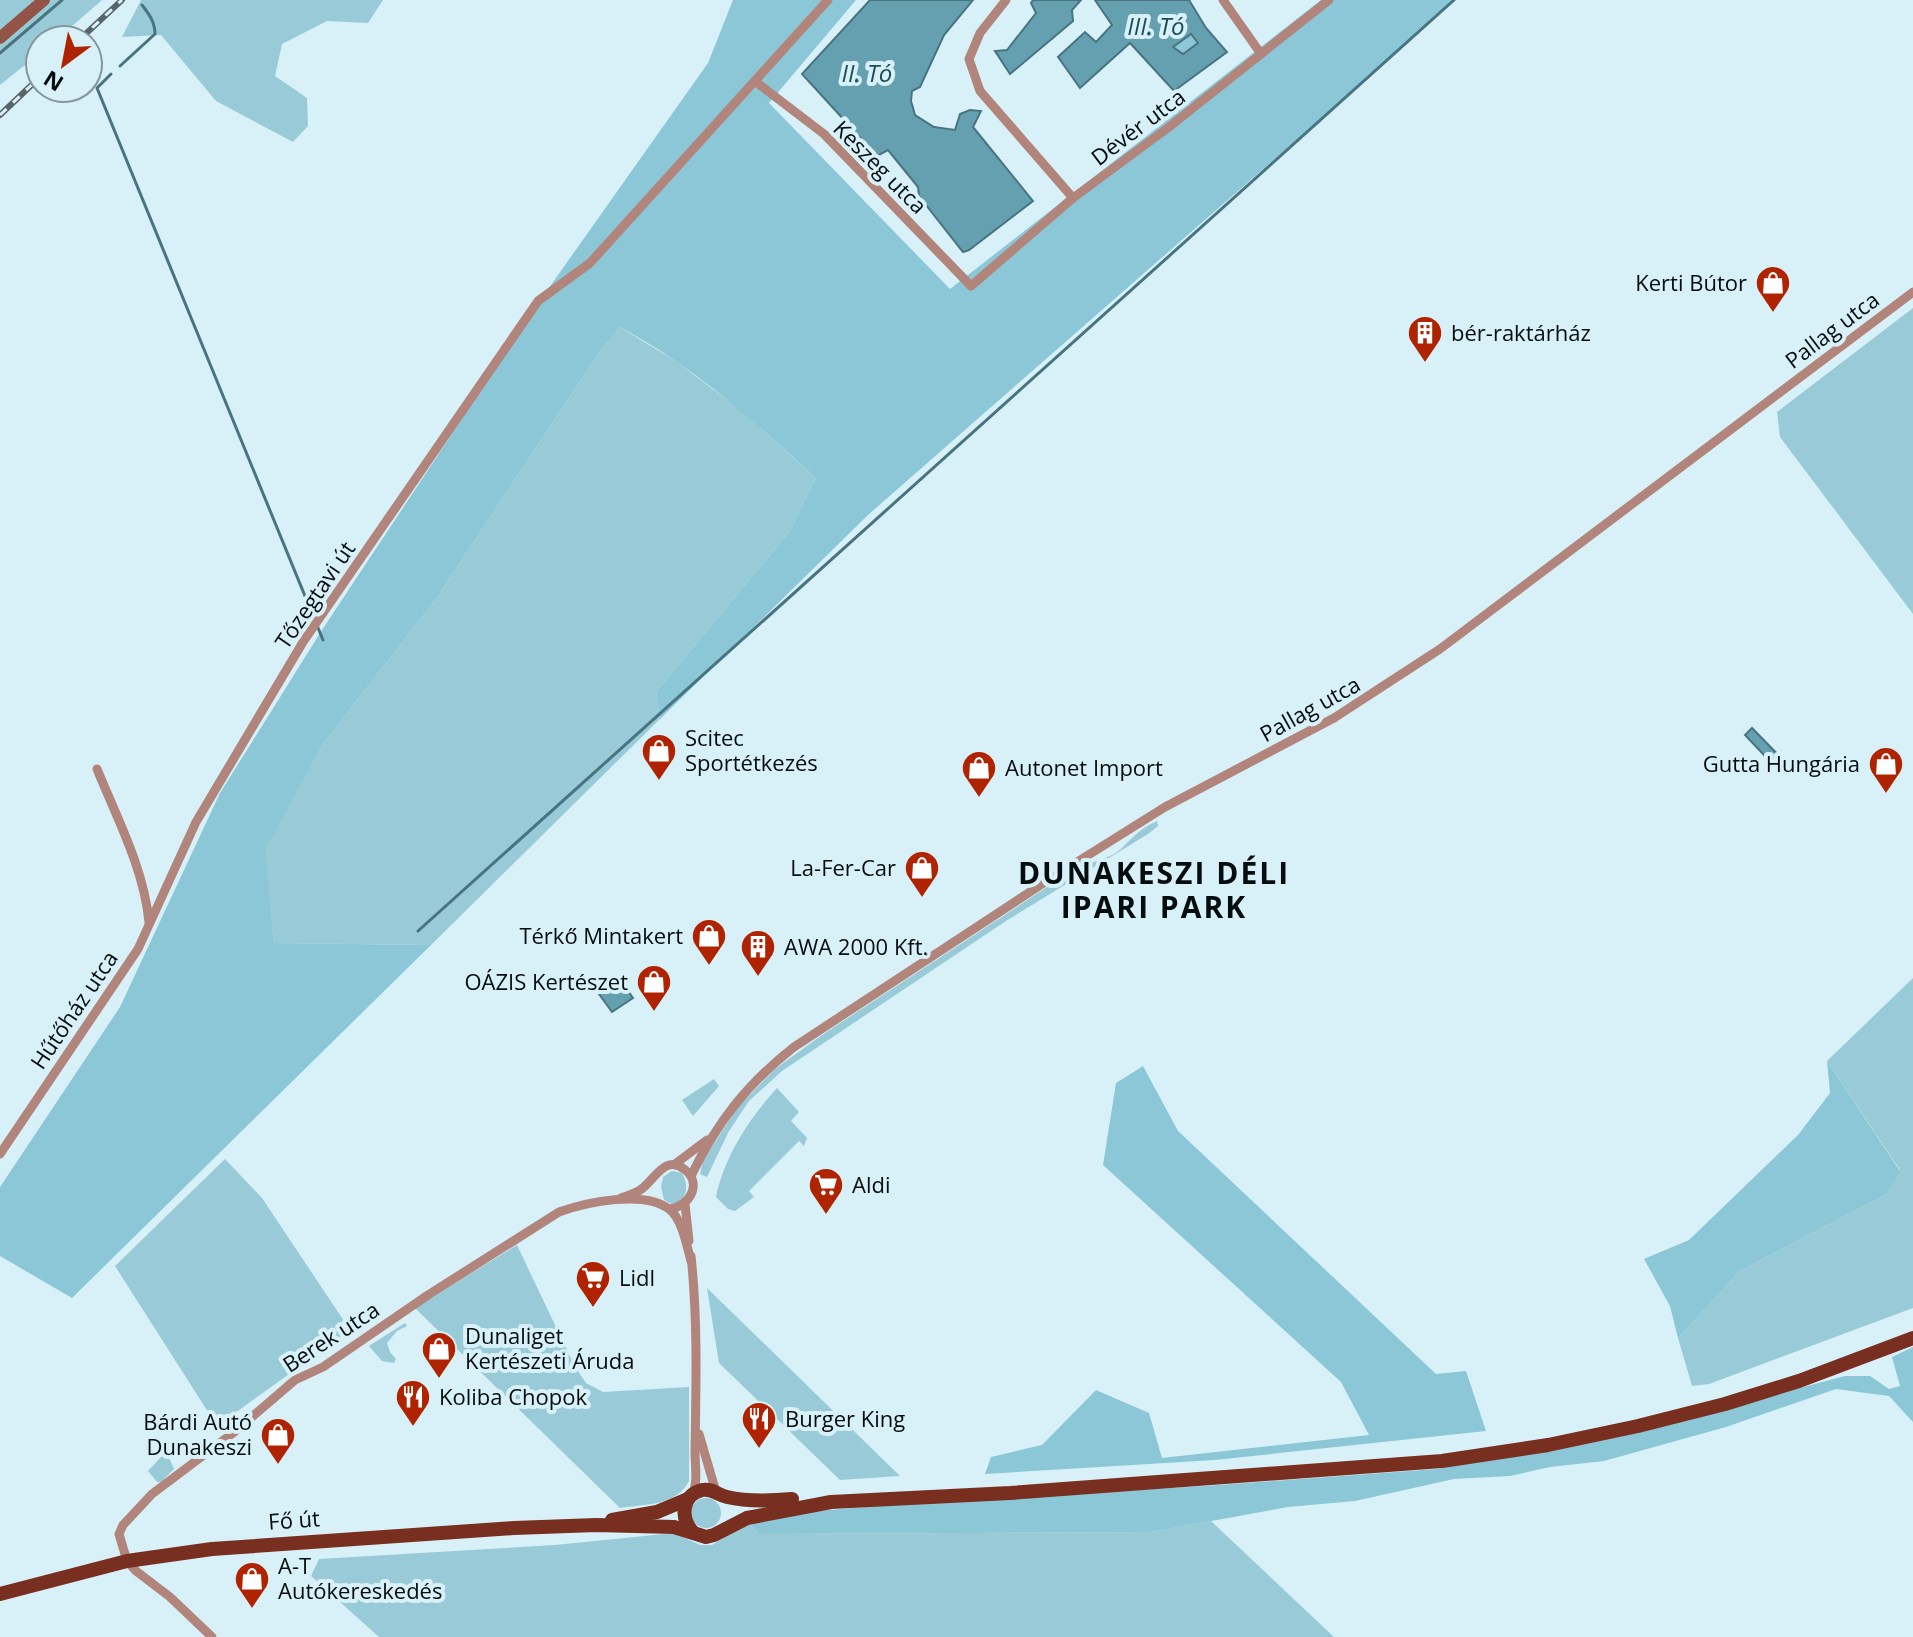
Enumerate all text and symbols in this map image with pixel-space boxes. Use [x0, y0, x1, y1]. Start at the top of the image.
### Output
water label: III. Tó [1127, 9, 1185, 42]
north arrow [24, 24, 104, 104]
water label: II. Tó [842, 56, 892, 89]
text: N [37, 64, 68, 99]
street label: Dévér utca [1084, 81, 1191, 171]
street label: Keszeg utca [827, 113, 934, 220]
shop icon: Kerti Bútor [1754, 264, 1792, 314]
place label: Kerti Bútor [1635, 267, 1747, 297]
street label: Pallag utca [1778, 284, 1885, 374]
building icon: bér-raktárház [1406, 314, 1444, 364]
place label: bér-raktárház [1451, 317, 1591, 347]
street label: Tőzegtavi út [267, 535, 361, 654]
street label: Pallag utca [1254, 668, 1365, 748]
place label: Scitec Sportétkezés [685, 722, 818, 777]
shop icon: Scitec Sportétkezés [640, 732, 678, 782]
shop icon: Gutta Hungária [1867, 745, 1905, 795]
place label: Gutta Hungária [1703, 748, 1860, 778]
shop icon: Autonet Import [960, 749, 998, 799]
place label: Autonet Import [1005, 752, 1163, 782]
shop icon: La-Fer-Car [903, 849, 941, 899]
place label: La-Fer-Car [790, 852, 896, 882]
district label: DUNAKESZI DÉLI IPARI PARK [1018, 852, 1290, 927]
shop icon: Térkő Mintakert [690, 917, 728, 967]
place label: Térkő Mintakert [519, 920, 683, 950]
building icon: AWA 2000 Kft. [739, 928, 777, 978]
place label: AWA 2000 Kft. [784, 931, 928, 961]
street label: Hűtőház utca [23, 944, 124, 1074]
shop icon: OÁZIS Kertészet [635, 963, 673, 1013]
place label: OÁZIS Kertészet [464, 966, 628, 996]
supermarket icon: Aldi [807, 1166, 845, 1216]
place label: Aldi [852, 1169, 890, 1199]
supermarket icon: Lidl [574, 1259, 612, 1309]
place label: Lidl [619, 1262, 655, 1292]
street label: Berek utca [276, 1294, 384, 1379]
place label: Dunaliget Kertészeti Áruda [465, 1320, 634, 1375]
shop icon: Dunaliget Kertészeti Áruda [420, 1330, 458, 1380]
restaurant icon: Koliba Chopok [394, 1378, 432, 1428]
place label: Koliba Chopok [439, 1381, 587, 1411]
restaurant icon: Burger King [740, 1400, 778, 1450]
place label: Burger King [785, 1403, 905, 1433]
place label: Bárdi Autó Dunakeszi [143, 1406, 252, 1461]
shop icon: Bárdi Autó Dunakeszi [259, 1416, 297, 1466]
street label: Fő út [267, 1502, 321, 1536]
place label: A-T Autókereskedés [278, 1550, 442, 1605]
shop icon: A-T Autókereskedés [233, 1560, 271, 1610]

